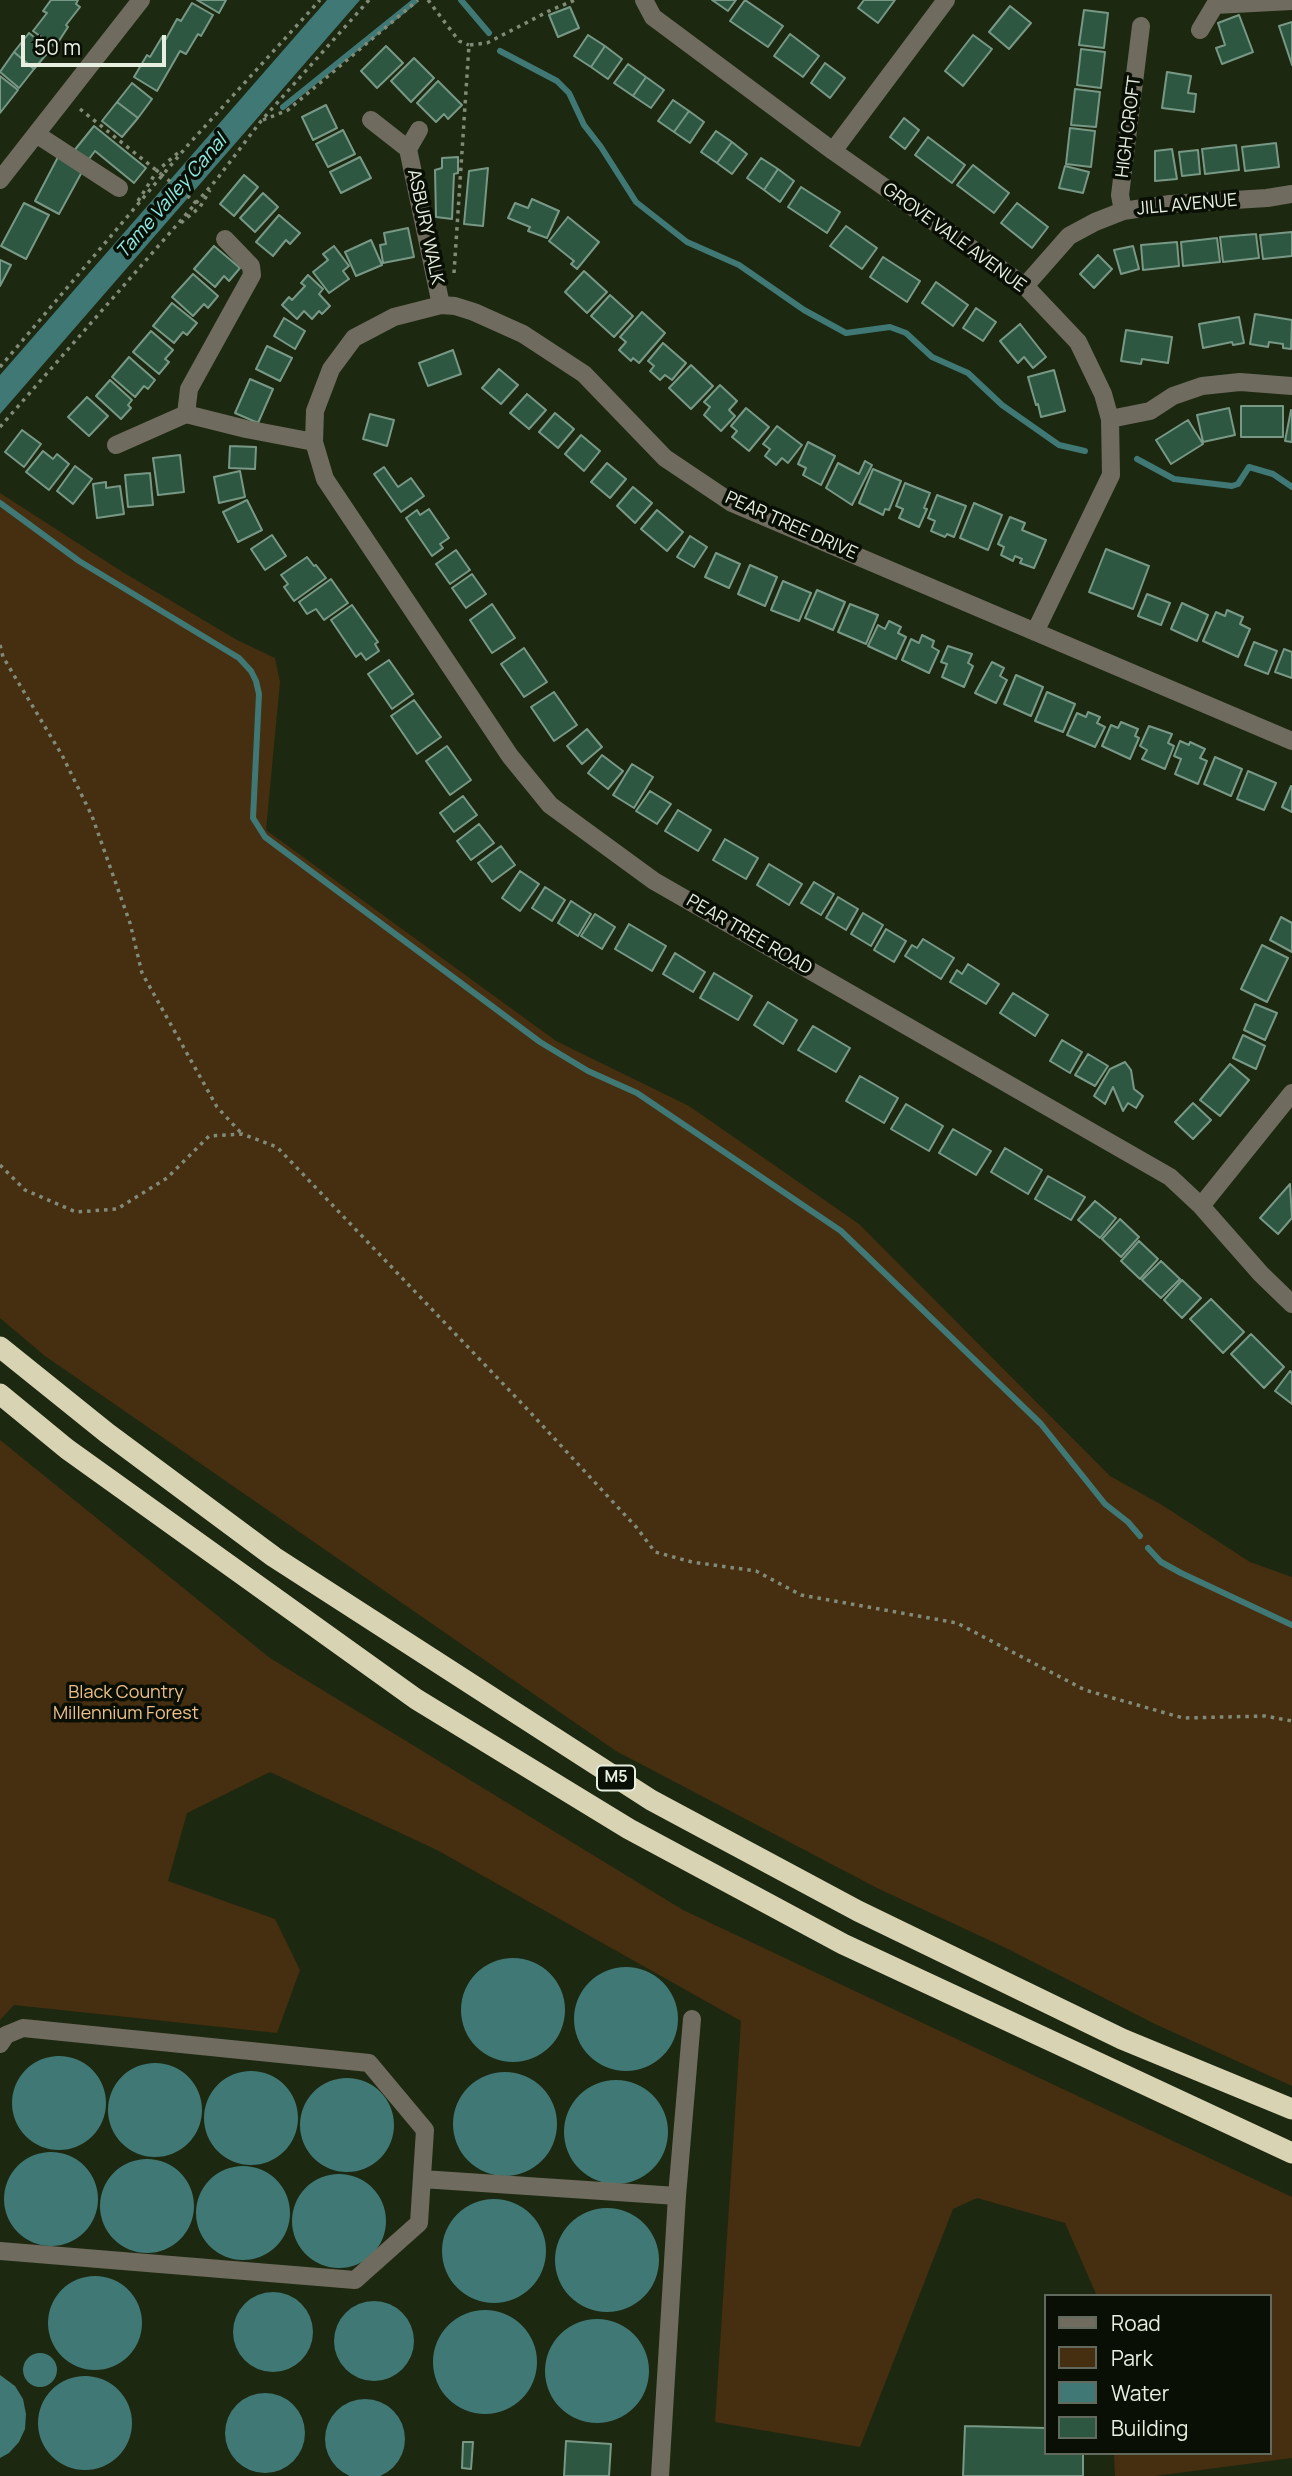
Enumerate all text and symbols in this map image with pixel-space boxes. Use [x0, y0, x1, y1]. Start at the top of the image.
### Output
scale bar [24, 21, 170, 65]
text: 50 m [34, 33, 81, 61]
street label: HIGH CROFT [1112, 75, 1146, 179]
water label: Tame Valley Canal [112, 130, 232, 264]
street label: ASBURY WALK [402, 167, 448, 287]
street label: GROVE VALE AVENUE [878, 179, 1030, 297]
street label: JILL AVENUE [1136, 190, 1238, 220]
street label: PEAR TREE DRIVE [722, 487, 860, 565]
street label: PEAR TREE ROAD [682, 890, 816, 980]
park label: Black Country Millennium Forest [53, 1682, 199, 1724]
road number: M5 [597, 1766, 635, 1790]
legend [1044, 2294, 1271, 2455]
text: Road [1111, 2309, 1161, 2337]
text: Park [1111, 2344, 1153, 2372]
text: Water [1111, 2379, 1169, 2407]
text: Building [1111, 2414, 1188, 2442]

